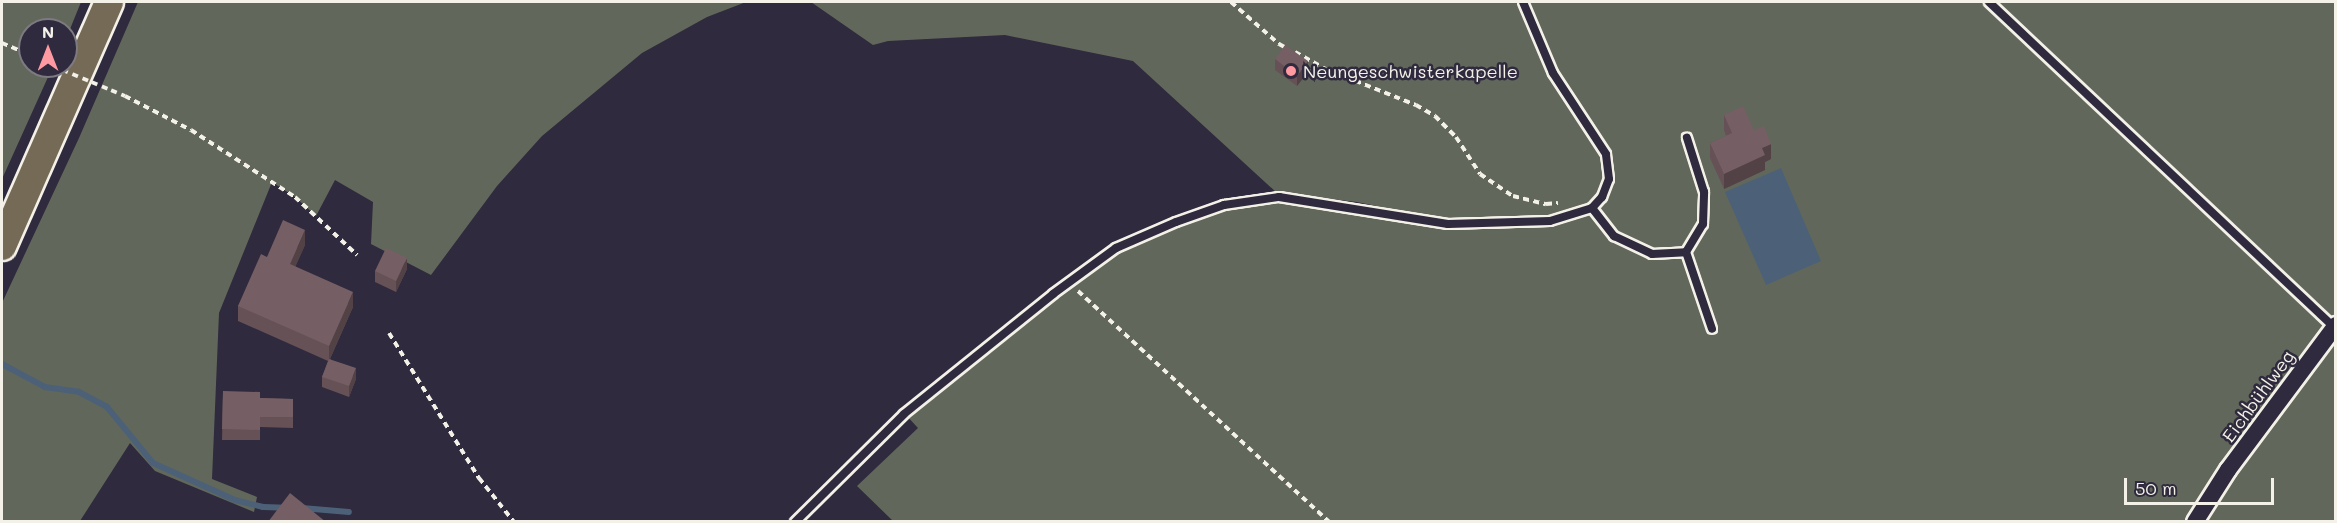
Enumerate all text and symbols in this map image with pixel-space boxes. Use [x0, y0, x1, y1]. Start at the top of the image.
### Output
north arrow [18, 18, 78, 78]
text: N [42, 21, 54, 42]
place label: Neungeschwisterkapelle [1303, 60, 1518, 82]
marker: Neungeschwisterkapelle [1284, 64, 1298, 78]
street label: Eichbühlweg [2217, 346, 2299, 446]
scale bar [2127, 466, 2277, 504]
text: 50 m [2135, 476, 2177, 500]

